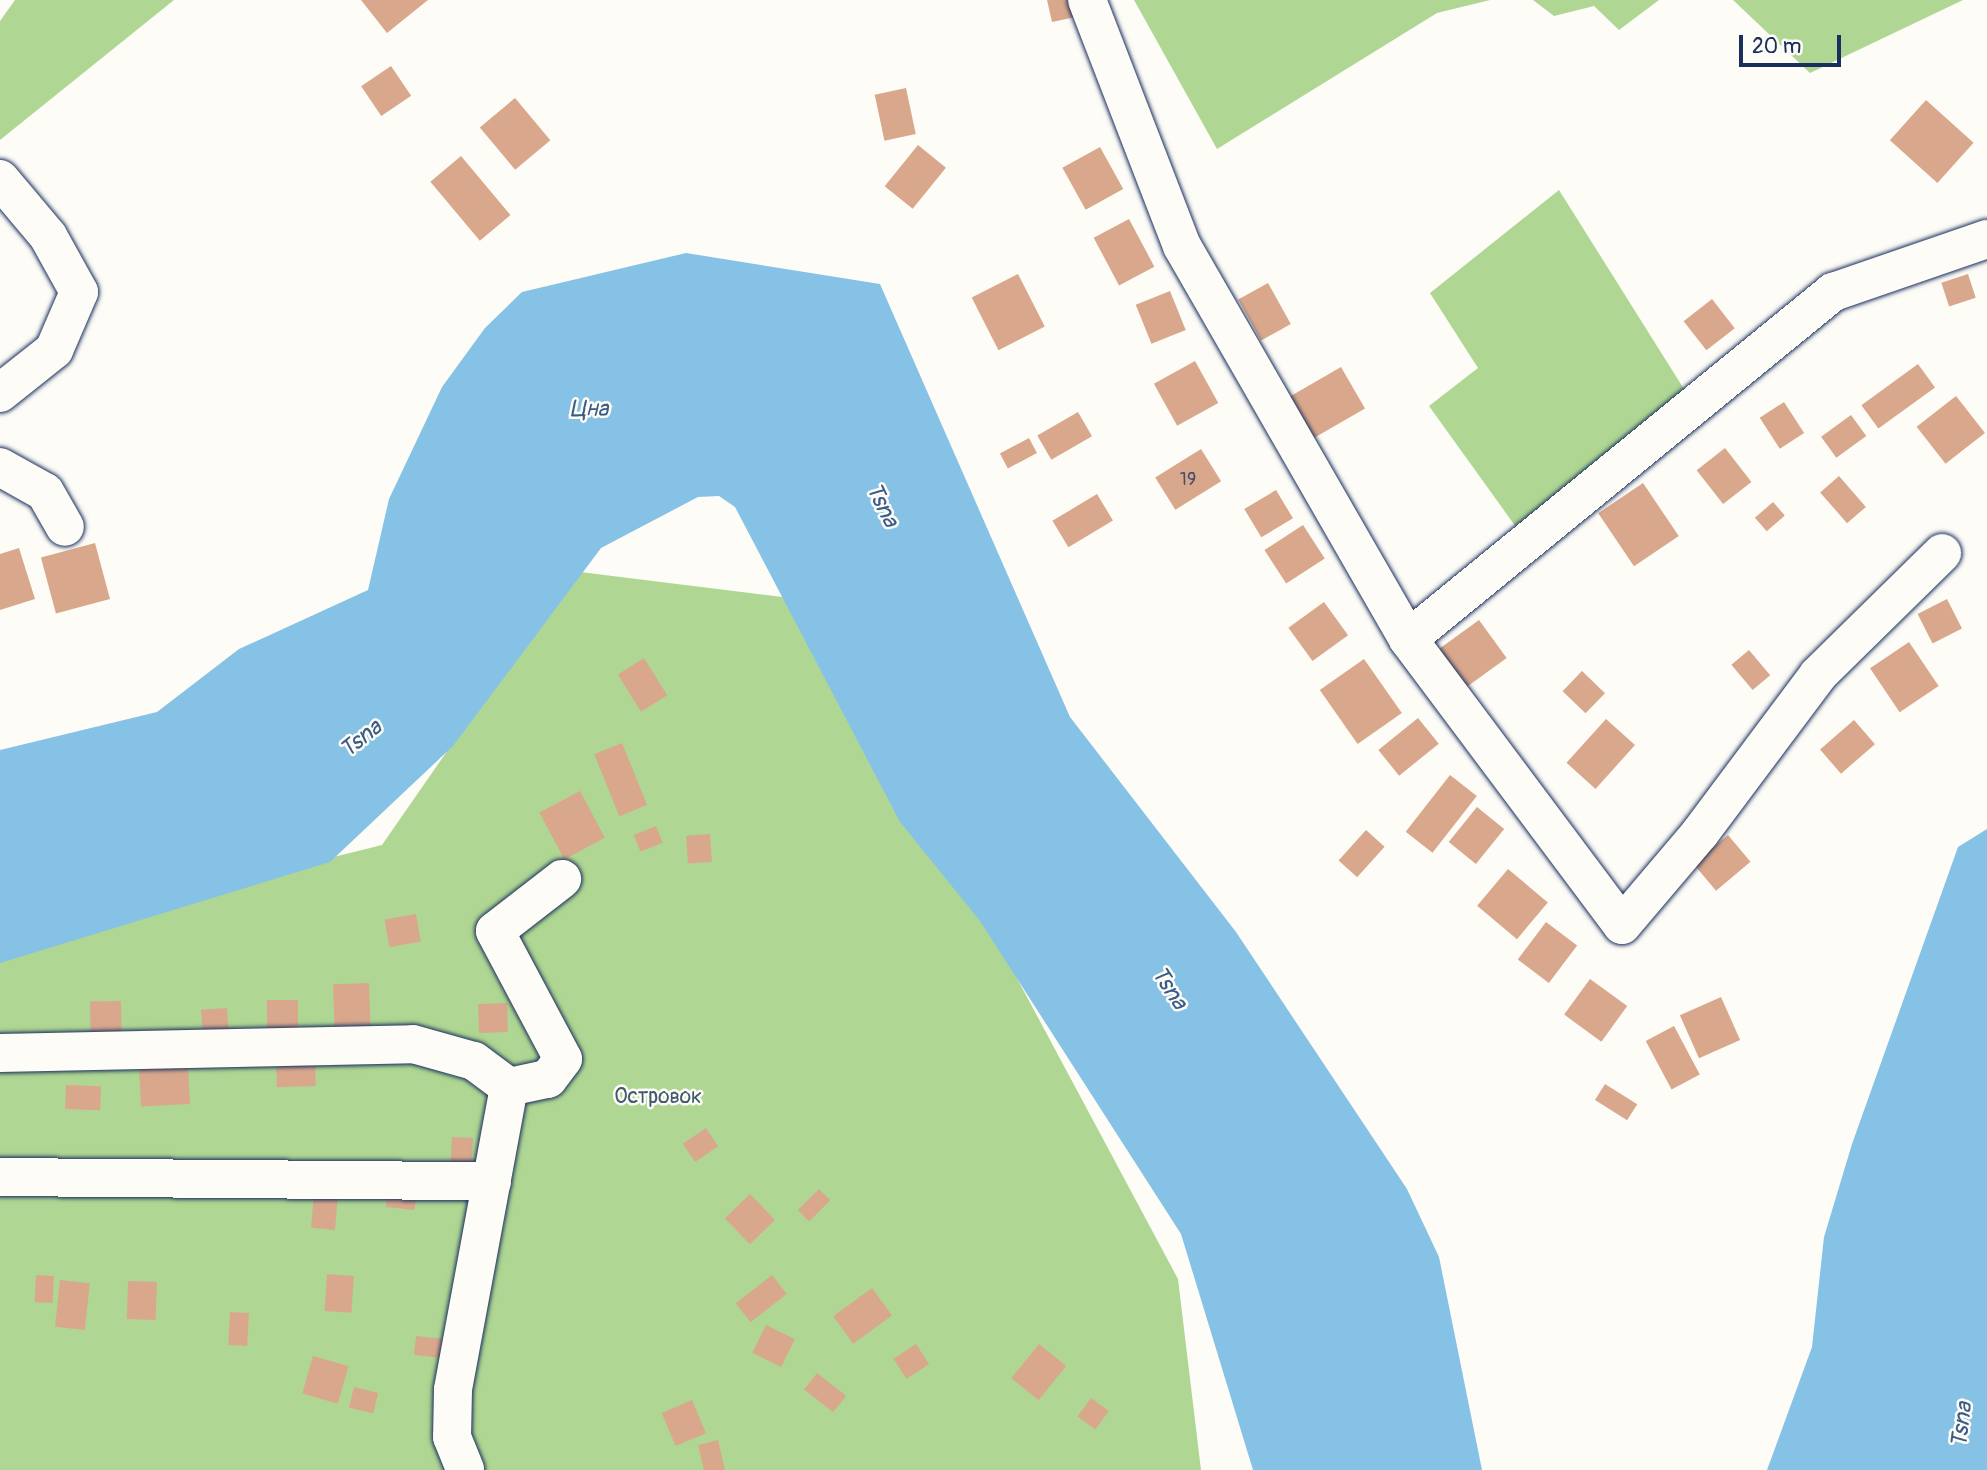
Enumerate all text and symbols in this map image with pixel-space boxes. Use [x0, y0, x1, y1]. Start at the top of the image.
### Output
scale bar [1742, 21, 1843, 65]
text: 20 m [1752, 33, 1801, 60]
water label: Цна [570, 395, 608, 423]
house number: 19 [1180, 469, 1196, 491]
water label: Tsna [860, 478, 904, 532]
water label: Tsna [335, 714, 387, 764]
water label: Tsna [1145, 961, 1193, 1015]
park label: Островок [614, 1084, 702, 1110]
water label: Tsna [1946, 1401, 1978, 1449]

